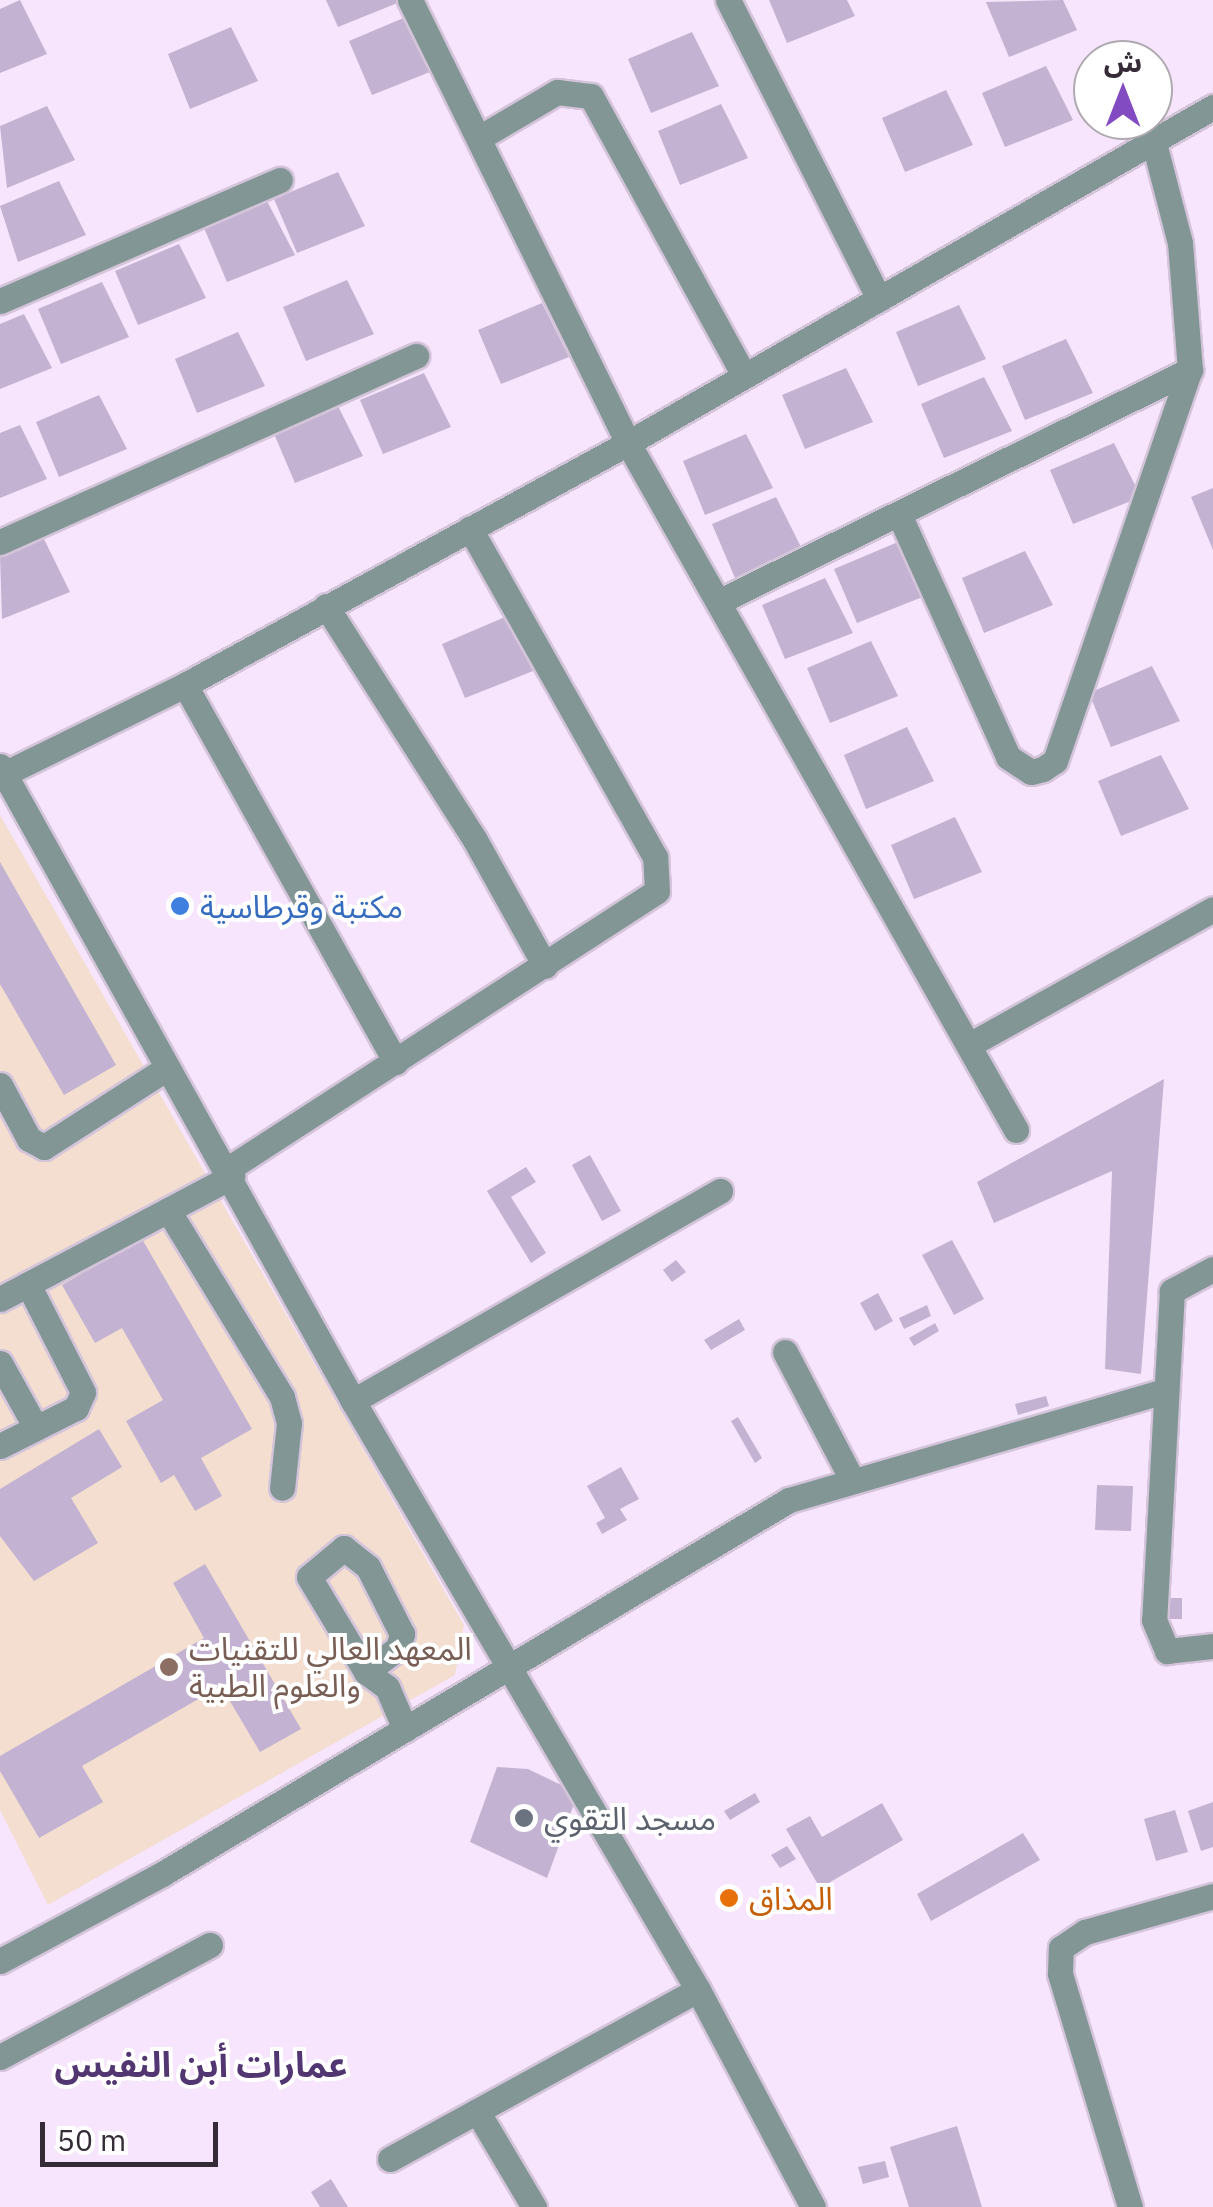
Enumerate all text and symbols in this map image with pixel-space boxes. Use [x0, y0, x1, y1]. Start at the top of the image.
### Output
north arrow [1073, 40, 1173, 140]
text: ش [1104, 43, 1142, 80]
place label: مكتبة وقرطاسية [200, 887, 403, 925]
marker: مكتبة وقرطاسية [169, 895, 191, 917]
place label: المعهد العالي للتقنيات والعلوم الطبية [189, 1630, 472, 1705]
marker: المعهد العالي للتقنيات والعلوم الطبية [158, 1656, 180, 1678]
place label: مسجد التقوي [544, 1799, 716, 1837]
marker: مسجد التقوي [513, 1807, 535, 1829]
place label: المذاق [749, 1879, 833, 1917]
marker: المذاق [718, 1887, 740, 1909]
district label: عمارات أبن النفيس [54, 2043, 348, 2085]
scale bar [45, 2102, 222, 2164]
text: 50 m [57, 2120, 126, 2159]

